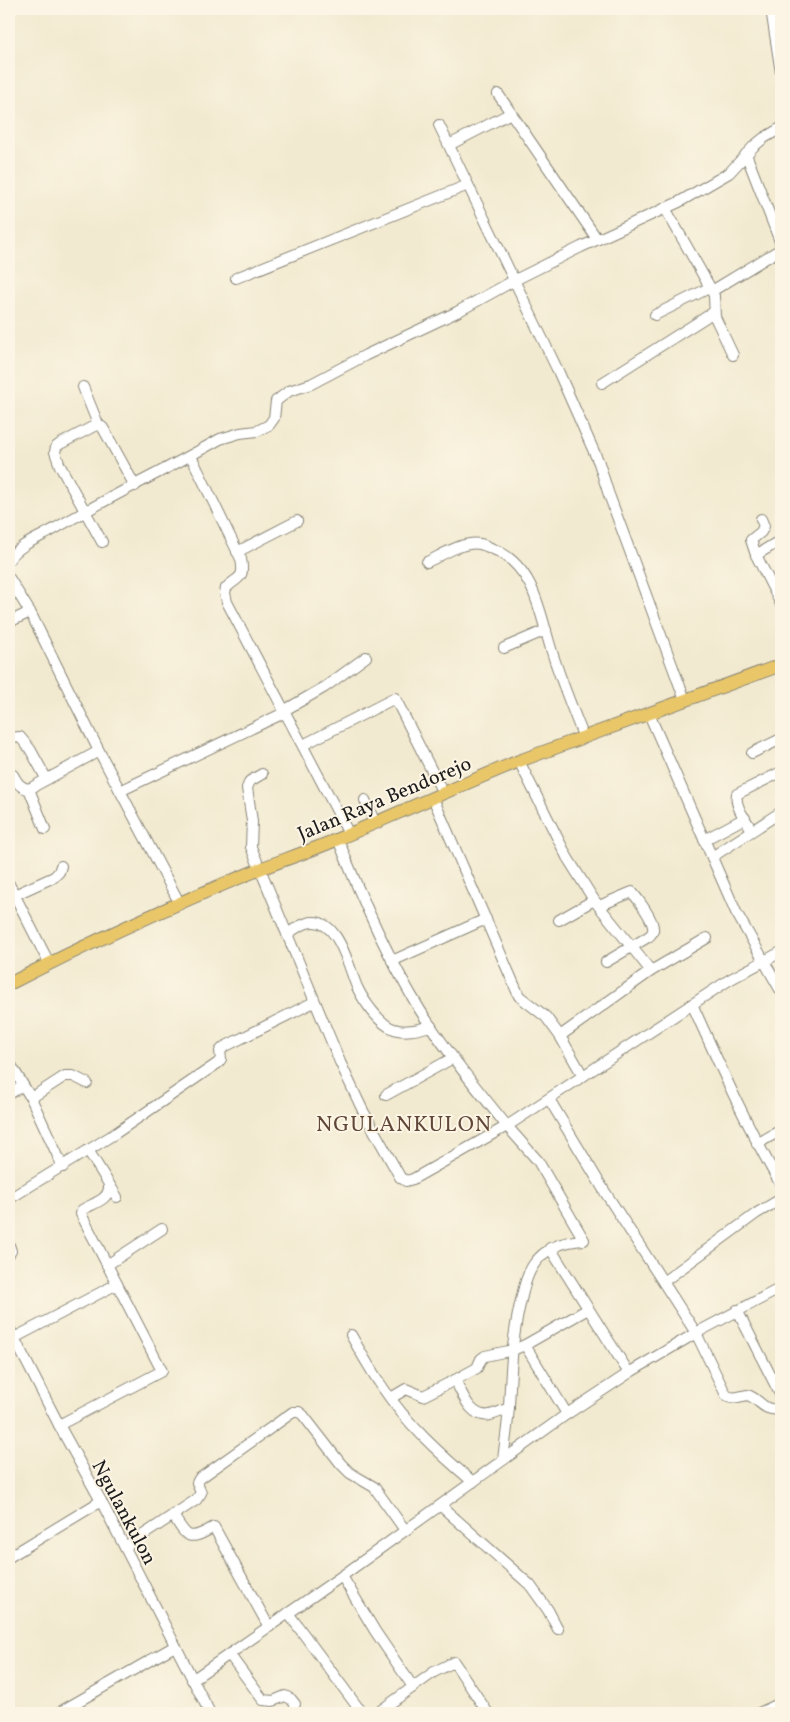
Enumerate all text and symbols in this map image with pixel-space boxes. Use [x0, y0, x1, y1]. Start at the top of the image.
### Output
street label: Jalan Raya Bendorejo [294, 751, 476, 849]
district label: NGULANKULON [316, 1110, 492, 1141]
street label: Ngulankulon [84, 1456, 163, 1570]

